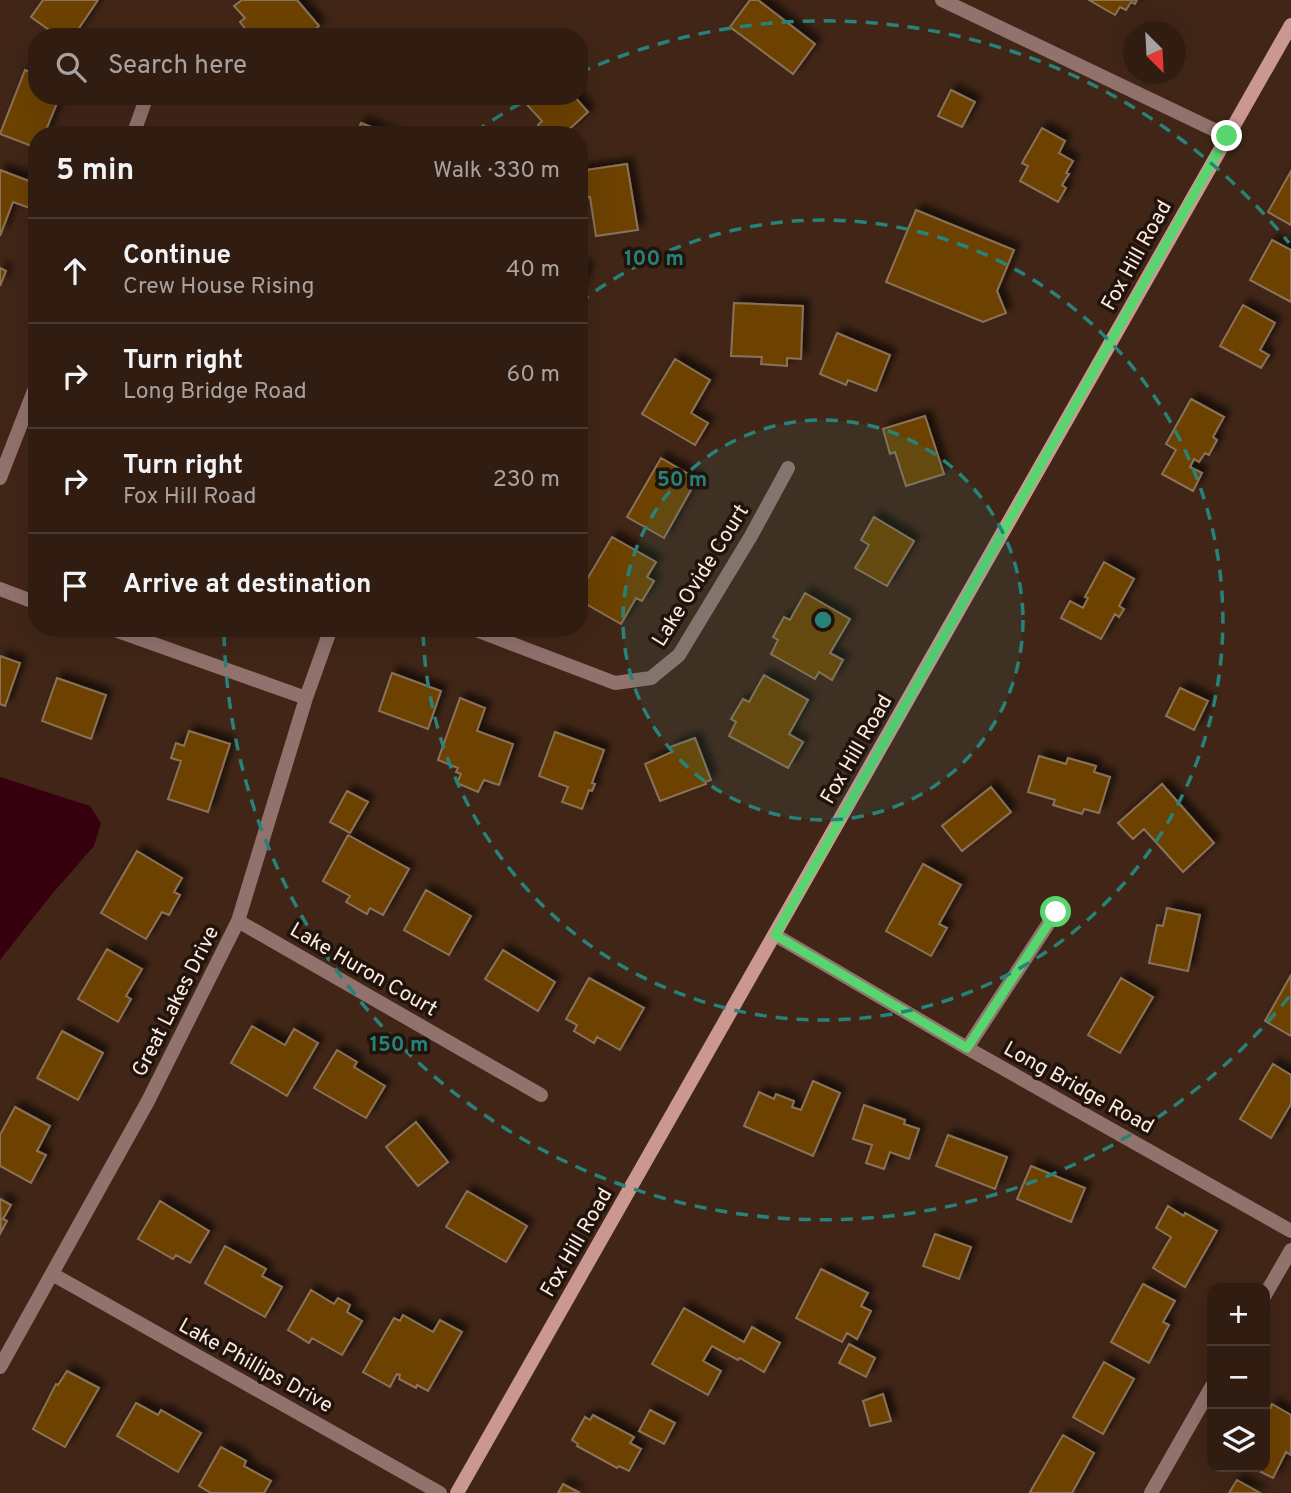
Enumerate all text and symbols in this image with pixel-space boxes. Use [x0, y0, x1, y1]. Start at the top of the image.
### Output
north arrow [1123, 21, 1186, 84]
search box [28, 28, 588, 105]
icon: search [52, 48, 90, 86]
text: Search here [108, 50, 247, 83]
route end [1211, 120, 1242, 151]
text: 5 min [56, 153, 134, 190]
text: Walk · 330 m [433, 157, 560, 186]
street label: Fox Hill Road [1096, 196, 1179, 316]
text: Continue [123, 240, 231, 273]
text: 100 m [624, 246, 684, 273]
icon: ahead [56, 252, 94, 290]
text: 40 m [506, 256, 560, 285]
text: Crew House Rising [123, 273, 315, 302]
text: Turn right [123, 345, 243, 378]
icon: right [56, 357, 94, 395]
text: 60 m [507, 361, 560, 390]
text: Long Bridge Road [123, 378, 307, 407]
text: Turn right [123, 450, 243, 483]
icon: right [56, 462, 94, 500]
text: 230 m [493, 466, 560, 495]
text: 50 m [657, 467, 707, 494]
text: Fox Hill Road [123, 483, 256, 512]
street label: Lake Ovide Court [647, 500, 756, 652]
icon: arrive [56, 567, 94, 605]
text: Arrive at destination [123, 569, 371, 602]
centre of rings [811, 608, 835, 632]
street label: Fox Hill Road [815, 690, 899, 809]
route start [1040, 896, 1071, 927]
street label: Lake Huron Court [285, 917, 442, 1023]
street label: Great Lakes Drive [127, 922, 226, 1082]
text: 150 m [370, 1032, 428, 1059]
street label: Long Bridge Road [998, 1036, 1158, 1141]
street label: Fox Hill Road [535, 1183, 619, 1302]
map controls [1207, 1283, 1270, 1472]
button: + [1207, 1283, 1270, 1346]
street label: Lake Phillips Drive [173, 1313, 337, 1420]
button: − [1207, 1346, 1270, 1409]
button: layers [1207, 1409, 1270, 1472]

